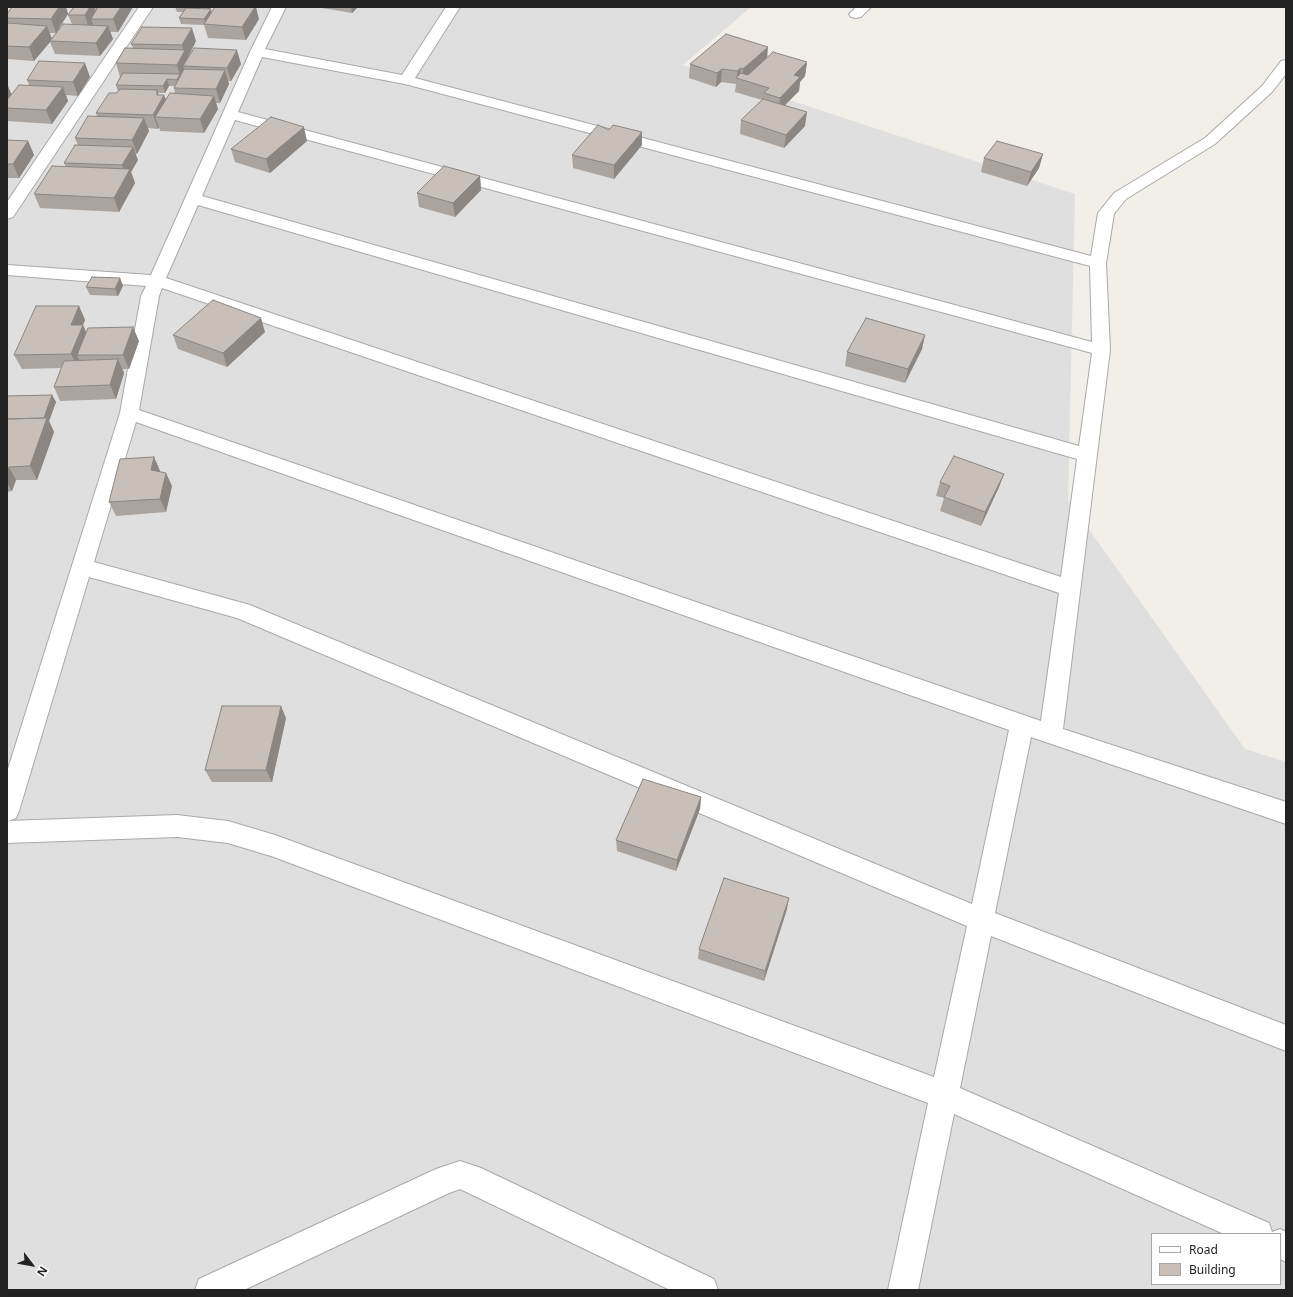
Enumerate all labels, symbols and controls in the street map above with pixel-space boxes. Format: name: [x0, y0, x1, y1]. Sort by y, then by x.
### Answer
legend: [1151, 1233, 1281, 1285]
text: Road: [1189, 1241, 1218, 1258]
north arrow: [12, 1245, 52, 1285]
text: Building: [1189, 1261, 1236, 1278]
text: N: [34, 1264, 51, 1279]

